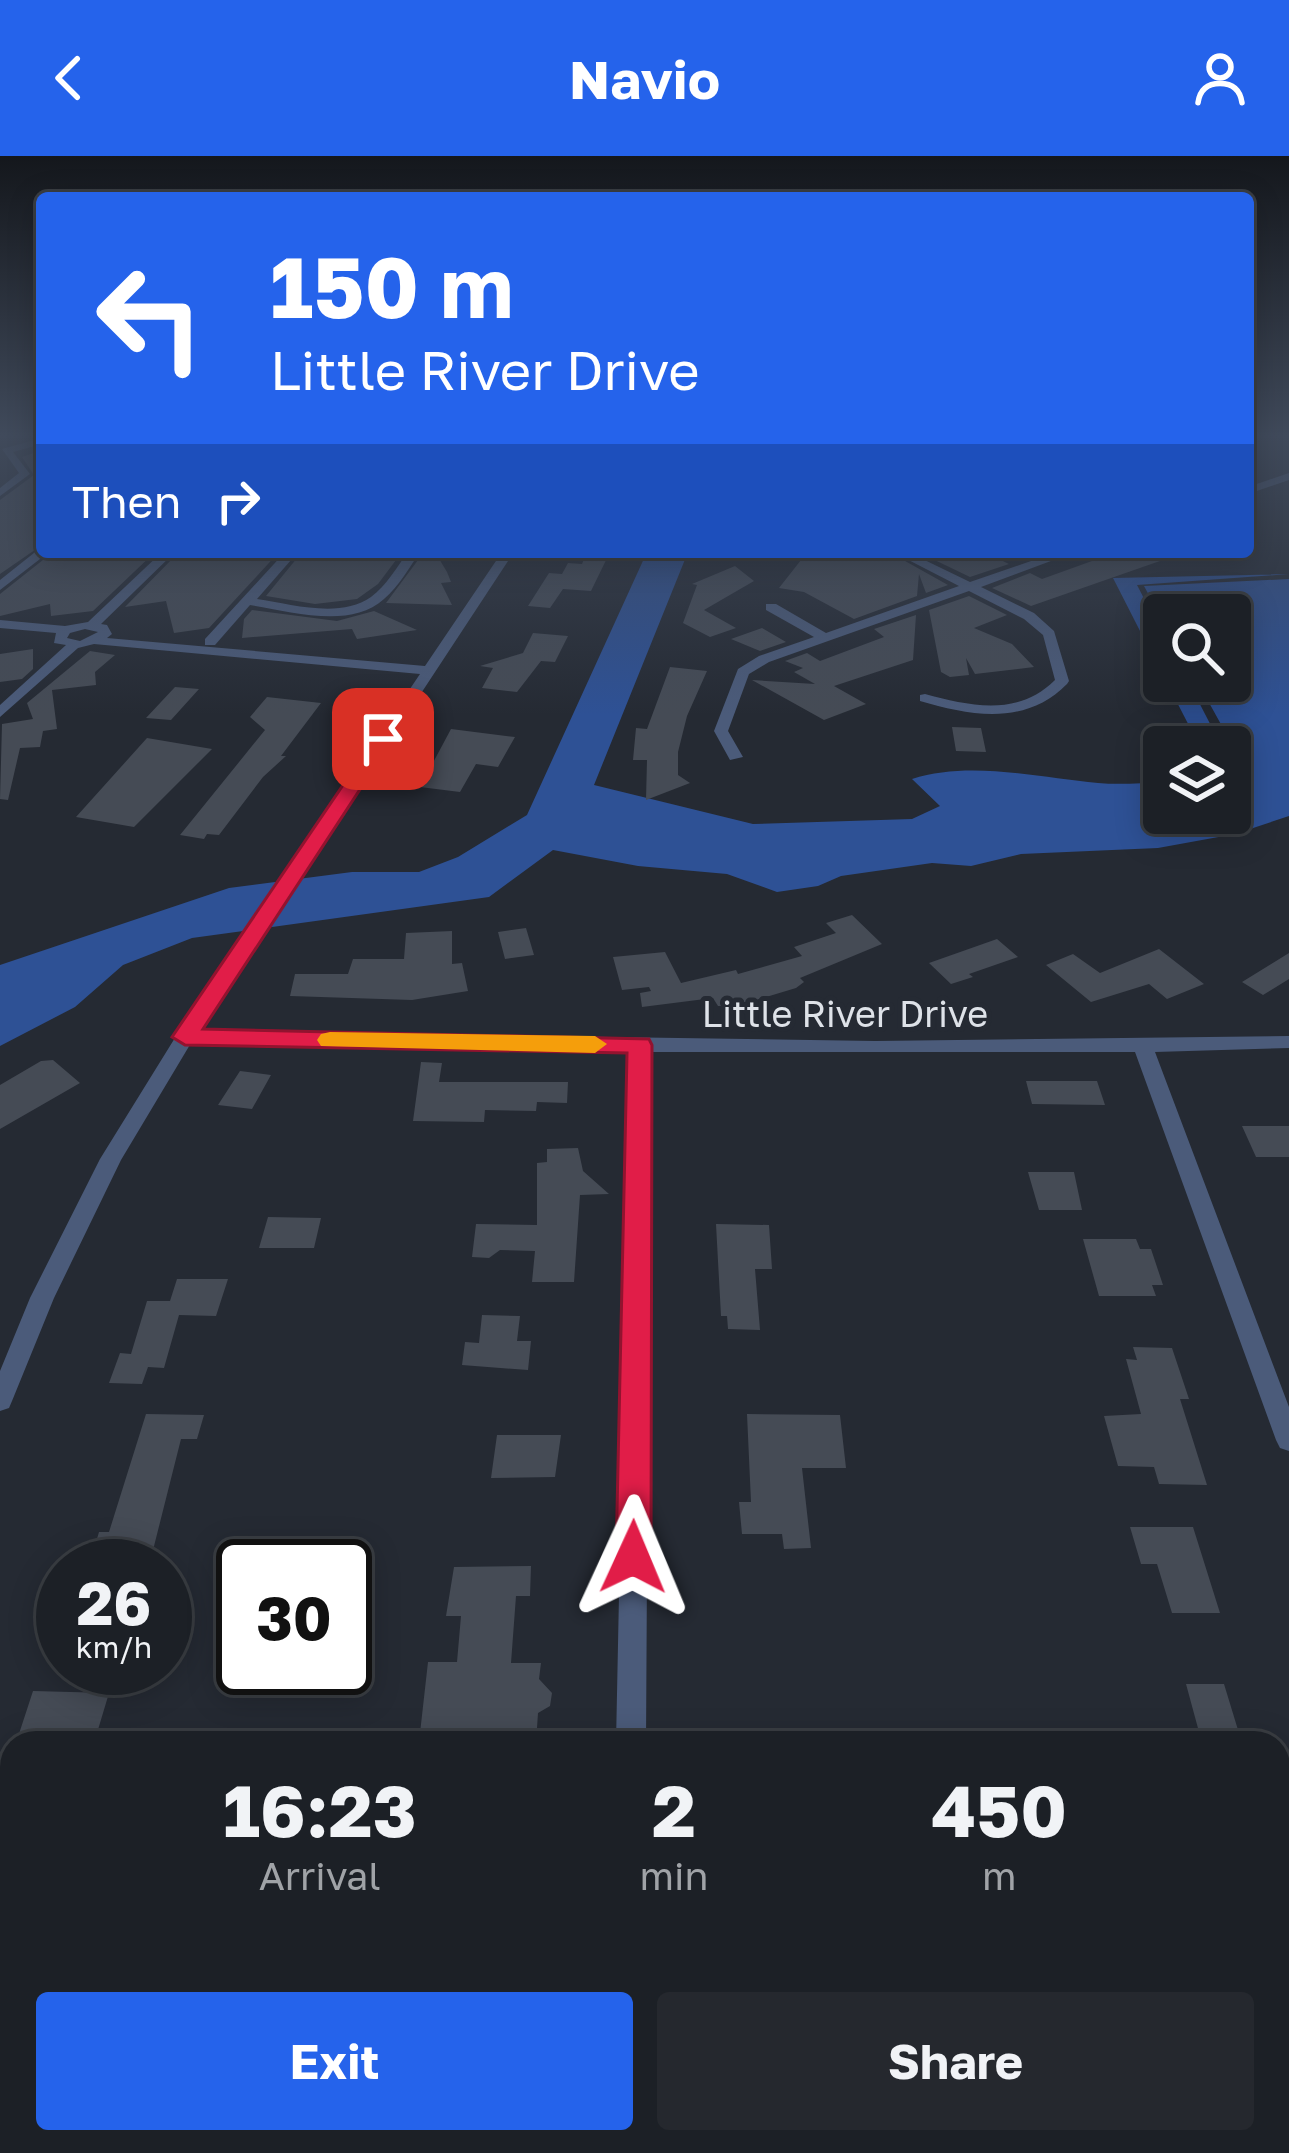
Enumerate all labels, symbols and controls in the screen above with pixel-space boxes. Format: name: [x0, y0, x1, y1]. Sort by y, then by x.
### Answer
icon: back: [36, 45, 102, 111]
icon: person: [1187, 45, 1253, 111]
text: Navio: [569, 46, 720, 111]
text: 150 m: [270, 236, 514, 336]
icon: left: [72, 240, 228, 396]
text: Little River Drive: [270, 337, 700, 402]
icon: right: [205, 468, 271, 534]
text: Then: [72, 474, 181, 528]
map controls: [1143, 594, 1251, 834]
button: search: [1143, 594, 1251, 702]
pin: [332, 688, 434, 790]
icon: arrive: [350, 706, 416, 772]
button: layers: [1143, 726, 1251, 834]
street label: Little River Drive: [702, 992, 988, 1035]
position arrow: [570, 1494, 696, 1620]
speed limit sign: 30: [216, 1539, 372, 1695]
text: 26: [77, 1566, 151, 1638]
text: km/h: [76, 1629, 152, 1665]
text: 16:23: [223, 1766, 417, 1853]
text: 2: [652, 1766, 696, 1853]
text: 450: [931, 1766, 1067, 1853]
text: Arrival: [259, 1852, 381, 1899]
text: min: [640, 1852, 708, 1899]
text: m: [982, 1852, 1016, 1899]
button: Exit: [36, 1992, 633, 2130]
button: Share: [657, 1992, 1254, 2130]

